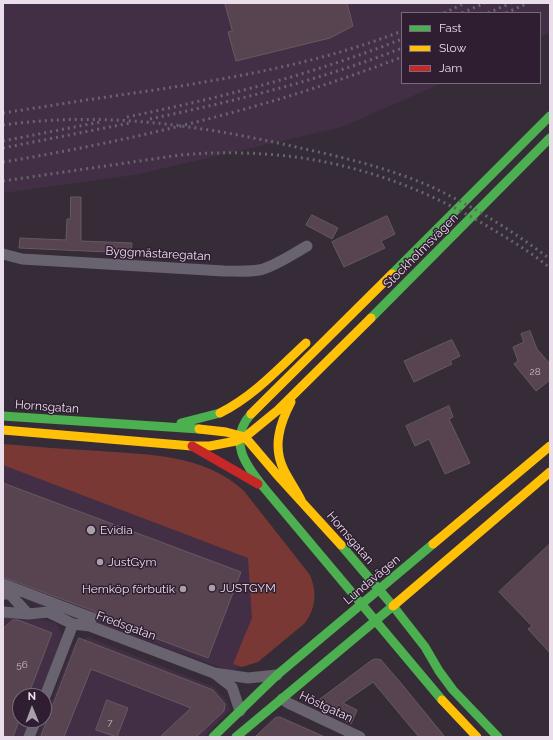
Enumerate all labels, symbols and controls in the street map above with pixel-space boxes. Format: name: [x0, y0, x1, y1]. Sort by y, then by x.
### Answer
legend: [401, 12, 541, 84]
text: Fast: [439, 21, 462, 35]
text: Slow: [439, 41, 466, 55]
text: Jam: [439, 61, 462, 75]
street label: Stockholmsvägen: [381, 211, 461, 291]
street label: Byggmästaregatan: [105, 244, 211, 264]
house number: 28: [529, 366, 541, 378]
street label: Hornsgatan: [14, 398, 80, 416]
street label: Hornsgatan: [323, 509, 377, 567]
place label: Evidia: [100, 523, 133, 537]
marker: Evidia: [85, 524, 97, 536]
street label: Lundavägen: [341, 552, 403, 608]
place label: JustGym: [108, 555, 157, 569]
marker: JustGym: [95, 557, 105, 567]
place label: JUSTGYM: [220, 581, 276, 595]
place label: Hemköp förbutik: [82, 582, 175, 596]
marker: JUSTGYM: [207, 583, 217, 593]
marker: Hemköp förbutik: [178, 584, 188, 594]
street label: Fredsgatan: [94, 609, 158, 643]
house number: 56: [16, 659, 28, 671]
north arrow: [12, 688, 52, 728]
street label: Höstgatan: [297, 688, 355, 726]
text: N: [27, 690, 36, 703]
house number: 7: [107, 717, 113, 729]

